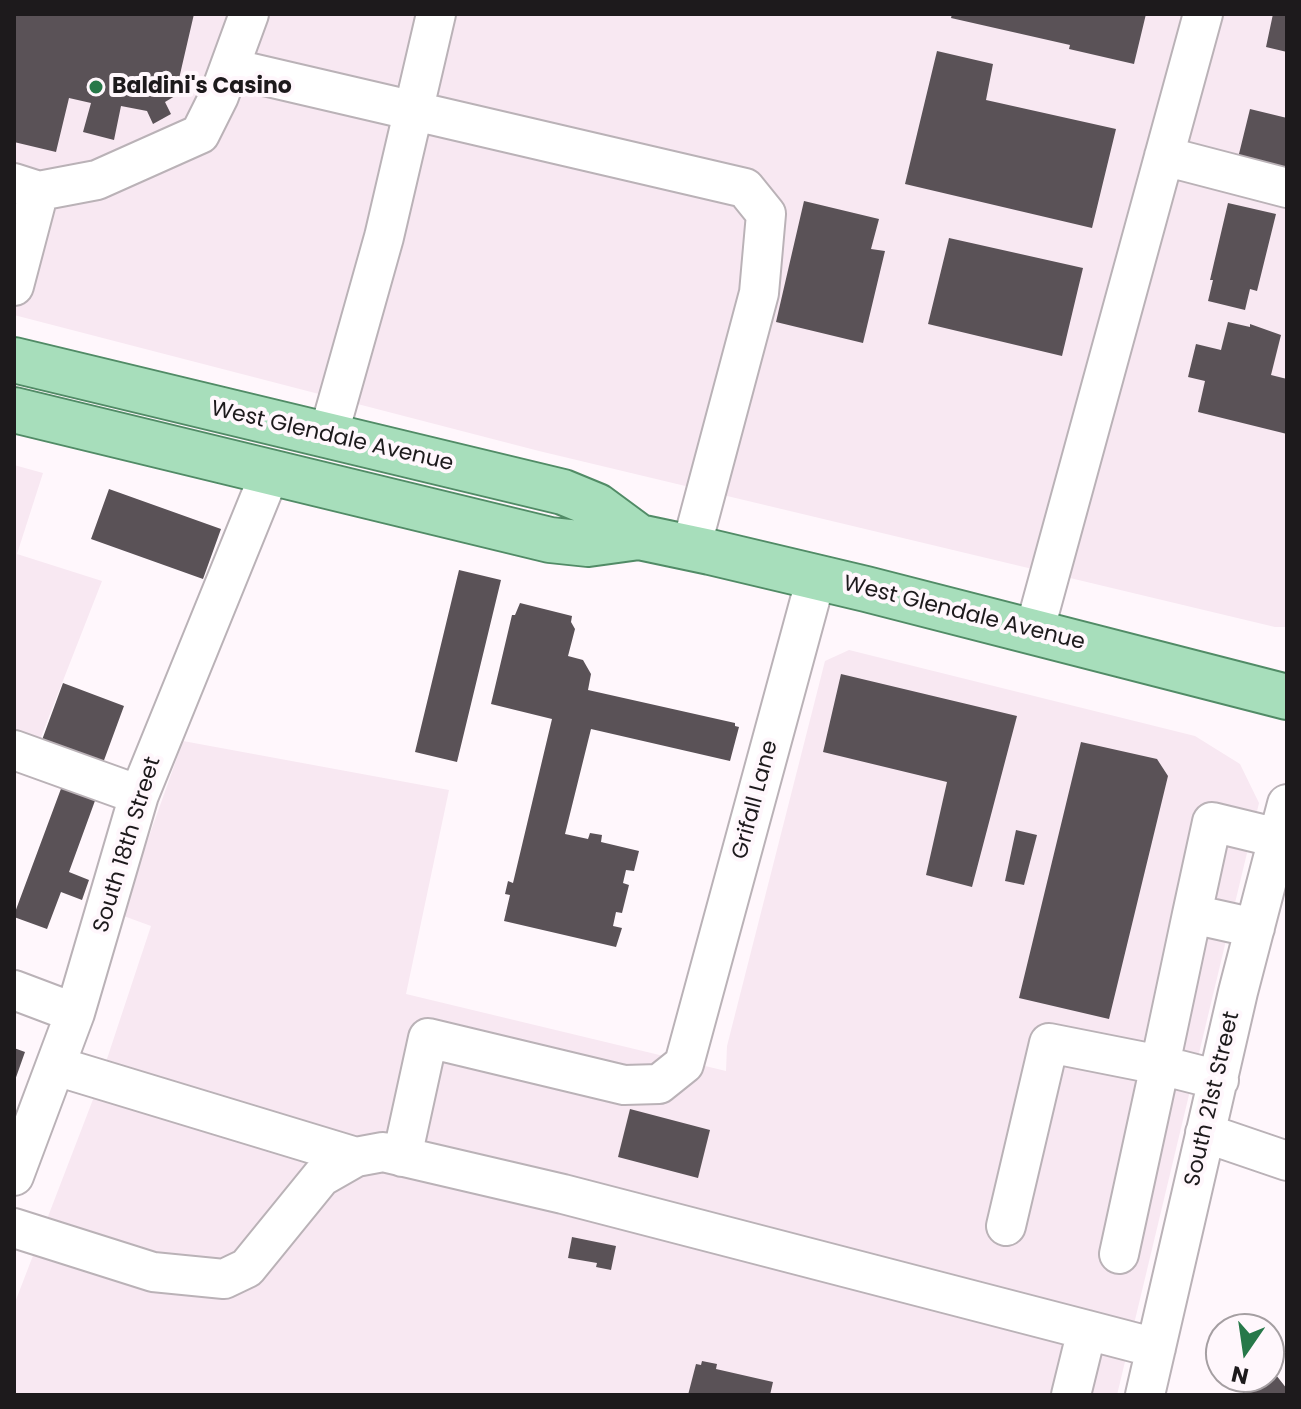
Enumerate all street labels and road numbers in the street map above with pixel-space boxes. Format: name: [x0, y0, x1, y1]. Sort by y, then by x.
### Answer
street label: West Glendale Avenue: [208, 396, 456, 478]
street label: West Glendale Avenue: [840, 571, 1088, 657]
street label: Grifall Lane: [728, 738, 784, 862]
street label: South 18th Street: [89, 754, 167, 936]
street label: South 21st Street: [1180, 1009, 1246, 1189]

